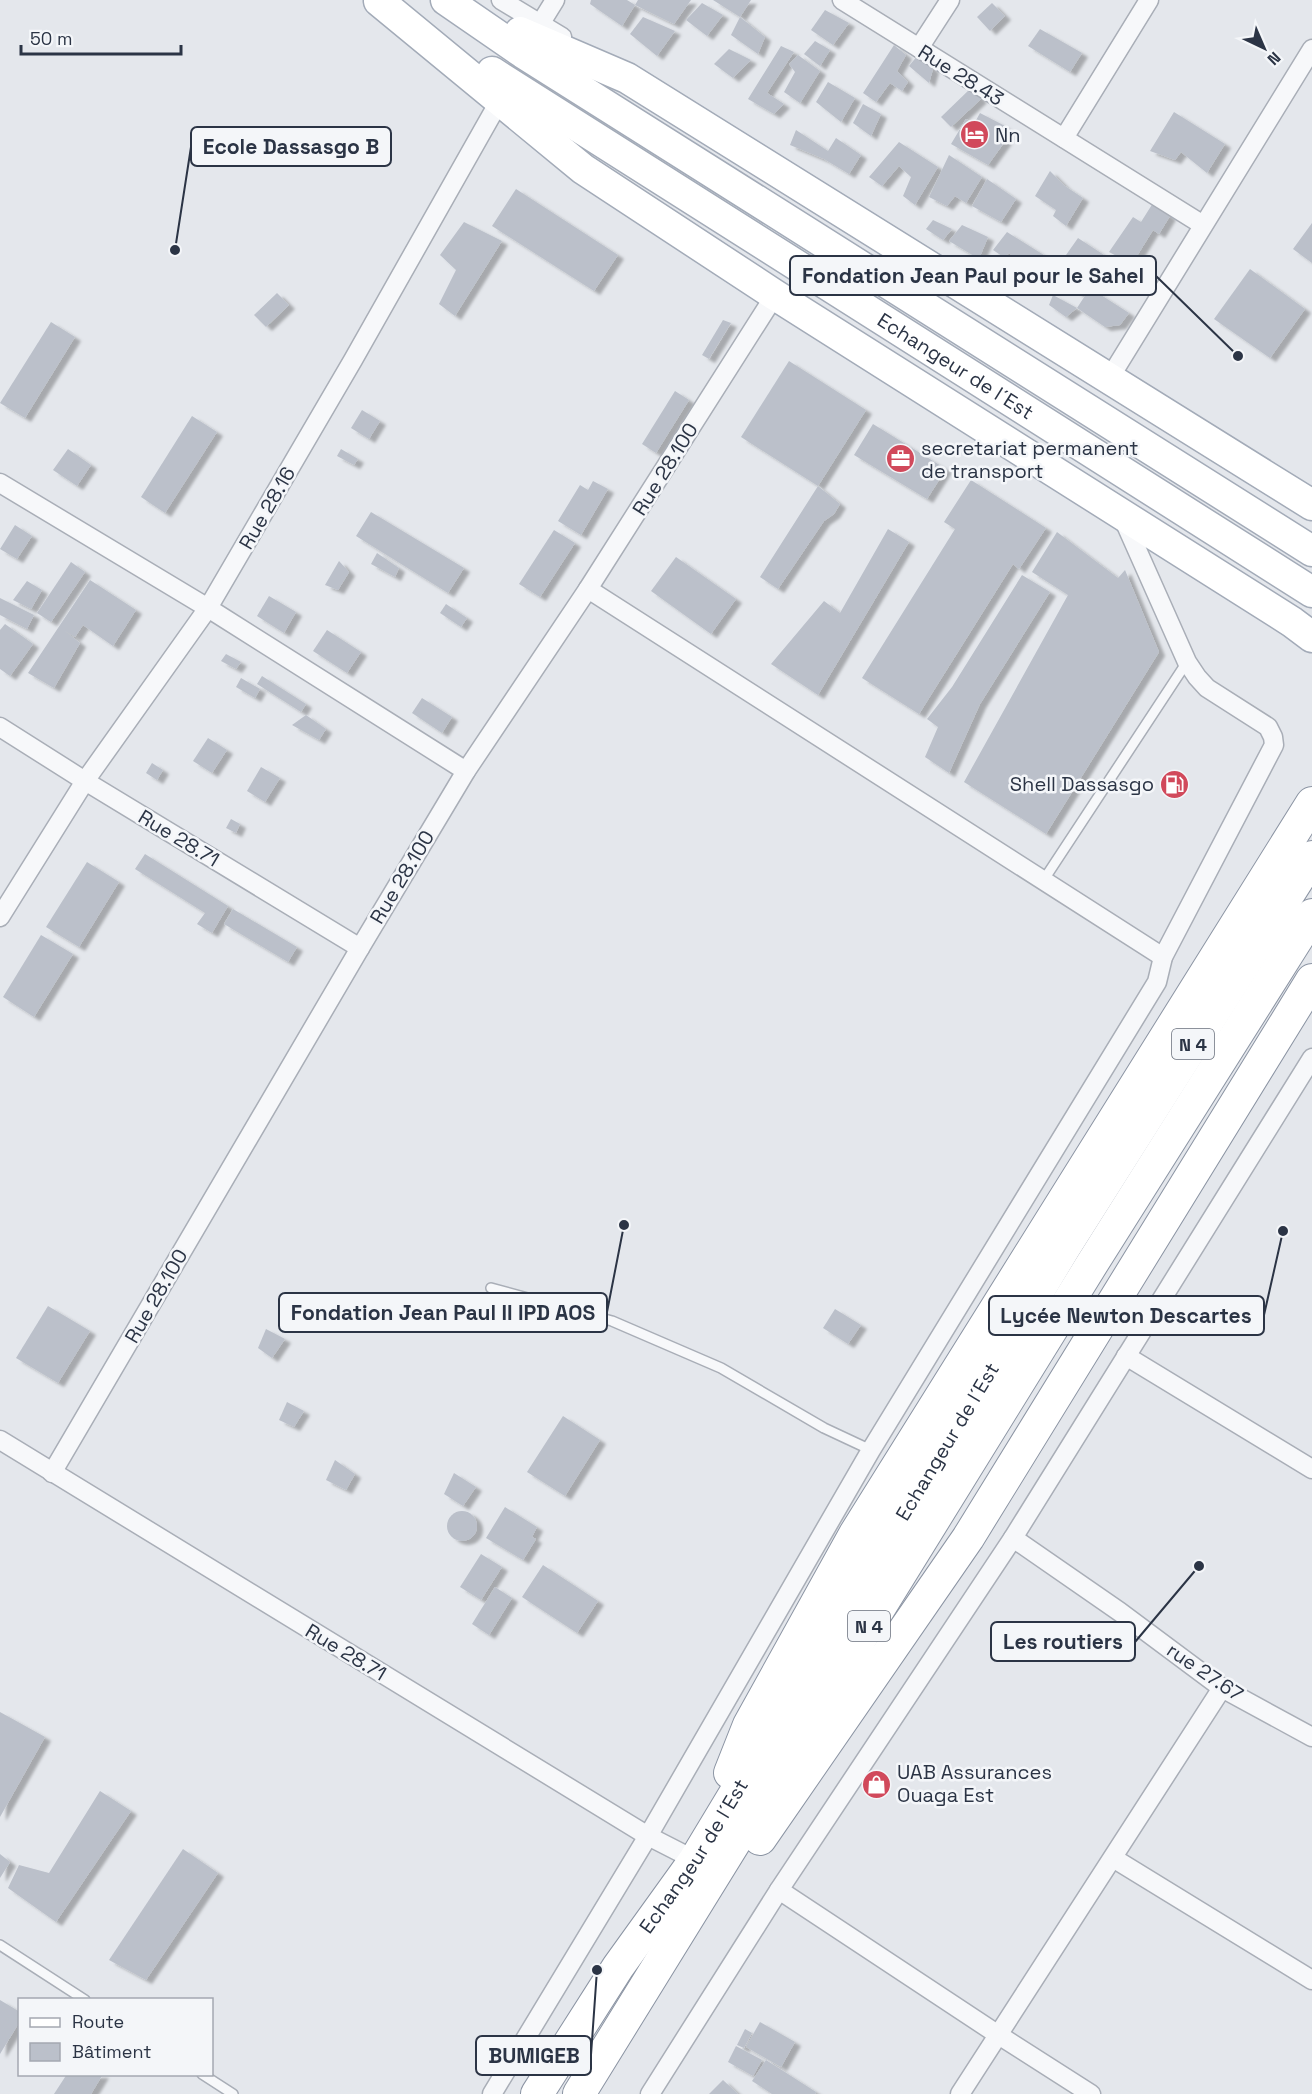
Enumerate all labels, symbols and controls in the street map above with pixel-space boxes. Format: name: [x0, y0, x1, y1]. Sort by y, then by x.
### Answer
scale bar: [21, 18, 182, 56]
north arrow: [1234, 18, 1294, 78]
text: 50 m: [30, 27, 72, 50]
street label: Rue 28.43: [913, 39, 1009, 111]
text: N: [1263, 47, 1285, 70]
hotel icon: Nn: [958, 119, 990, 151]
place label: Nn: [995, 122, 1021, 148]
callout: Ecole Dassasgo B: [191, 127, 391, 166]
text: Ecole Dassasgo B: [203, 133, 379, 160]
callout: Fondation Jean Paul pour le Sahel: [790, 256, 1156, 295]
text: Fondation Jean Paul pour le Sahel: [802, 262, 1144, 289]
street label: Echangeur de l´Est: [873, 307, 1039, 425]
street label: Rue 28.100: [626, 418, 704, 520]
place label: secretariat permanent de transport: [921, 435, 1139, 484]
office icon: secretariat permanent de transport: [884, 443, 916, 475]
street label: Rue 28.16: [233, 462, 301, 554]
fuel station icon: Shell Dassasgo: [1159, 768, 1191, 800]
place label: Shell Dassasgo: [1010, 771, 1154, 797]
street label: Rue 28.71: [134, 804, 224, 872]
street label: Rue 28.100: [364, 825, 440, 929]
road number: N 4: [1172, 1029, 1214, 1059]
street label: Rue 28.100: [119, 1244, 193, 1348]
callout: Fondation Jean Paul II IPD AOS: [279, 1293, 607, 1332]
callout: Lycée Newton Descartes: [989, 1296, 1264, 1335]
text: Fondation Jean Paul II IPD AOS: [291, 1299, 595, 1326]
text: Lycée Newton Descartes: [1000, 1302, 1252, 1329]
street label: Echangeur de l´Est: [890, 1358, 1005, 1525]
road number: N 4: [848, 1611, 890, 1641]
street label: Rue 28.71: [301, 1618, 391, 1686]
callout: Les routiers: [991, 1622, 1135, 1661]
text: Les routiers: [1003, 1628, 1123, 1655]
street label: rue 27.67: [1162, 1637, 1248, 1707]
place label: UAB Assurances Ouaga Est: [897, 1759, 1052, 1808]
shop icon: UAB Assurances Ouaga Est: [860, 1768, 892, 1800]
street label: Echangeur de l´Est: [633, 1774, 754, 1939]
legend: [18, 1998, 213, 2076]
text: Route: [72, 2010, 124, 2033]
callout: BUMIGEB: [476, 2036, 591, 2075]
text: Bâtiment: [72, 2040, 152, 2063]
text: BUMIGEB: [488, 2042, 580, 2069]

